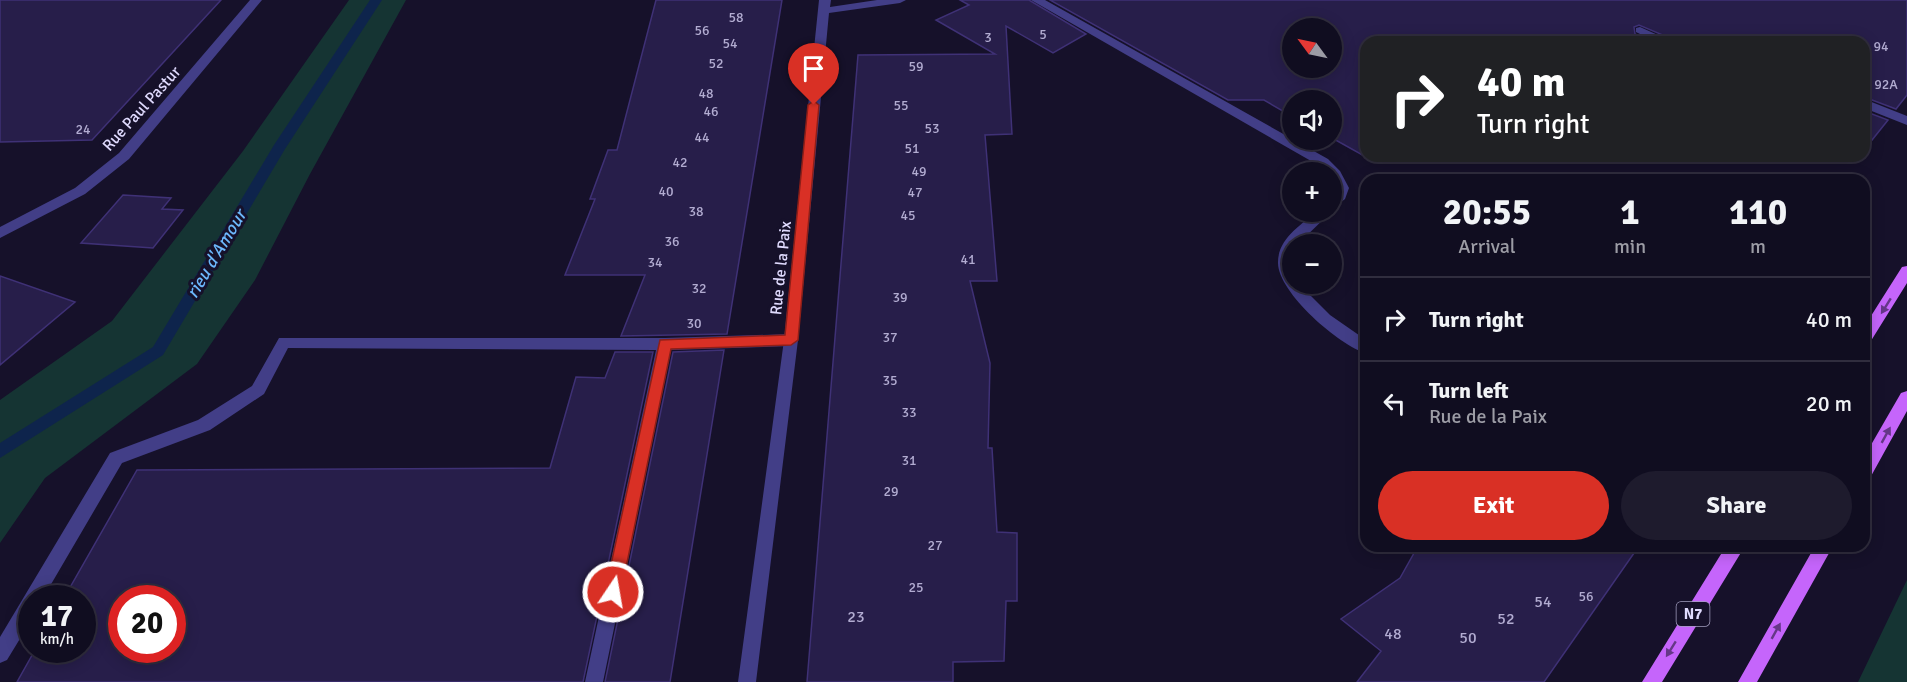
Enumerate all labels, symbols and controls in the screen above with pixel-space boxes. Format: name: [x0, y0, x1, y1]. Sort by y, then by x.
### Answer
house number: 58: [728, 9, 744, 26]
north arrow: [1282, 18, 1342, 78]
map controls: [1282, 18, 1342, 294]
house number: 56: [694, 22, 710, 39]
house number: 5: [1039, 26, 1047, 43]
house number: 3: [984, 29, 992, 46]
house number: 54: [722, 35, 738, 52]
house number: 94: [1873, 38, 1889, 55]
pin: [788, 43, 839, 105]
icon: arrive: [797, 52, 830, 85]
house number: 52: [708, 55, 724, 72]
text: 40 m: [1477, 57, 1566, 108]
house number: 59: [908, 58, 924, 75]
icon: right: [1378, 60, 1456, 138]
street label: Rue Paul Pastur: [98, 62, 185, 155]
house number: 92A: [1874, 76, 1898, 93]
house number: 48: [698, 85, 714, 102]
button: sound: [1282, 90, 1342, 150]
house number: 55: [893, 97, 909, 114]
house number: 46: [703, 103, 719, 120]
text: Turn right: [1477, 108, 1590, 141]
house number: 53: [924, 120, 940, 137]
house number: 24: [75, 121, 91, 138]
house number: 44: [694, 129, 710, 146]
house number: 51: [904, 140, 920, 157]
house number: 42: [672, 154, 688, 171]
button: +: [1282, 162, 1342, 222]
house number: 49: [911, 163, 927, 180]
house number: 40: [658, 183, 674, 200]
house number: 47: [907, 184, 923, 201]
text: 20:55: [1443, 190, 1531, 235]
text: 1: [1620, 190, 1640, 235]
text: 110: [1729, 190, 1787, 235]
house number: 38: [688, 203, 704, 220]
water label: rieu d'Amour: [181, 204, 252, 302]
house number: 45: [900, 207, 916, 224]
street label: Rue de la Paix: [766, 220, 796, 316]
house number: 36: [664, 233, 680, 250]
button: −: [1282, 234, 1342, 294]
text: Arrival: [1458, 234, 1516, 259]
text: min: [1614, 234, 1646, 259]
text: m: [1750, 234, 1766, 259]
house number: 41: [960, 251, 976, 268]
house number: 34: [647, 254, 663, 271]
house number: 32: [691, 280, 707, 297]
house number: 39: [892, 289, 908, 306]
one-way arrow: [1880, 297, 1891, 314]
icon: right: [1378, 303, 1411, 336]
text: Turn right: [1429, 306, 1524, 333]
text: 40 m: [1806, 306, 1852, 333]
house number: 30: [686, 315, 702, 332]
house number: 37: [882, 329, 898, 346]
house number: 35: [882, 372, 898, 389]
text: Turn left: [1429, 377, 1509, 404]
icon: left: [1378, 387, 1411, 420]
text: 20 m: [1806, 390, 1852, 417]
house number: 33: [901, 404, 917, 421]
text: Rue de la Paix: [1429, 404, 1547, 429]
one-way arrow: [1881, 426, 1891, 443]
house number: 31: [901, 452, 917, 469]
button: Exit: [1378, 471, 1609, 540]
button: Share: [1621, 471, 1852, 540]
house number: 29: [883, 483, 899, 500]
house number: 27: [927, 537, 943, 554]
position arrow: [581, 560, 645, 624]
house number: 25: [908, 579, 924, 596]
speed limit sign: 20: [108, 585, 186, 663]
house number: 56: [1578, 588, 1594, 605]
house number: 54: [1534, 592, 1552, 612]
text: 17: [41, 598, 73, 635]
road number: N7: [1676, 602, 1710, 626]
house number: 23: [847, 607, 865, 627]
house number: 52: [1497, 609, 1515, 629]
one-way arrow: [1771, 622, 1781, 639]
house number: 48: [1384, 624, 1402, 644]
house number: 50: [1459, 628, 1477, 648]
text: km/h: [40, 630, 74, 648]
one-way arrow: [1666, 641, 1677, 657]

